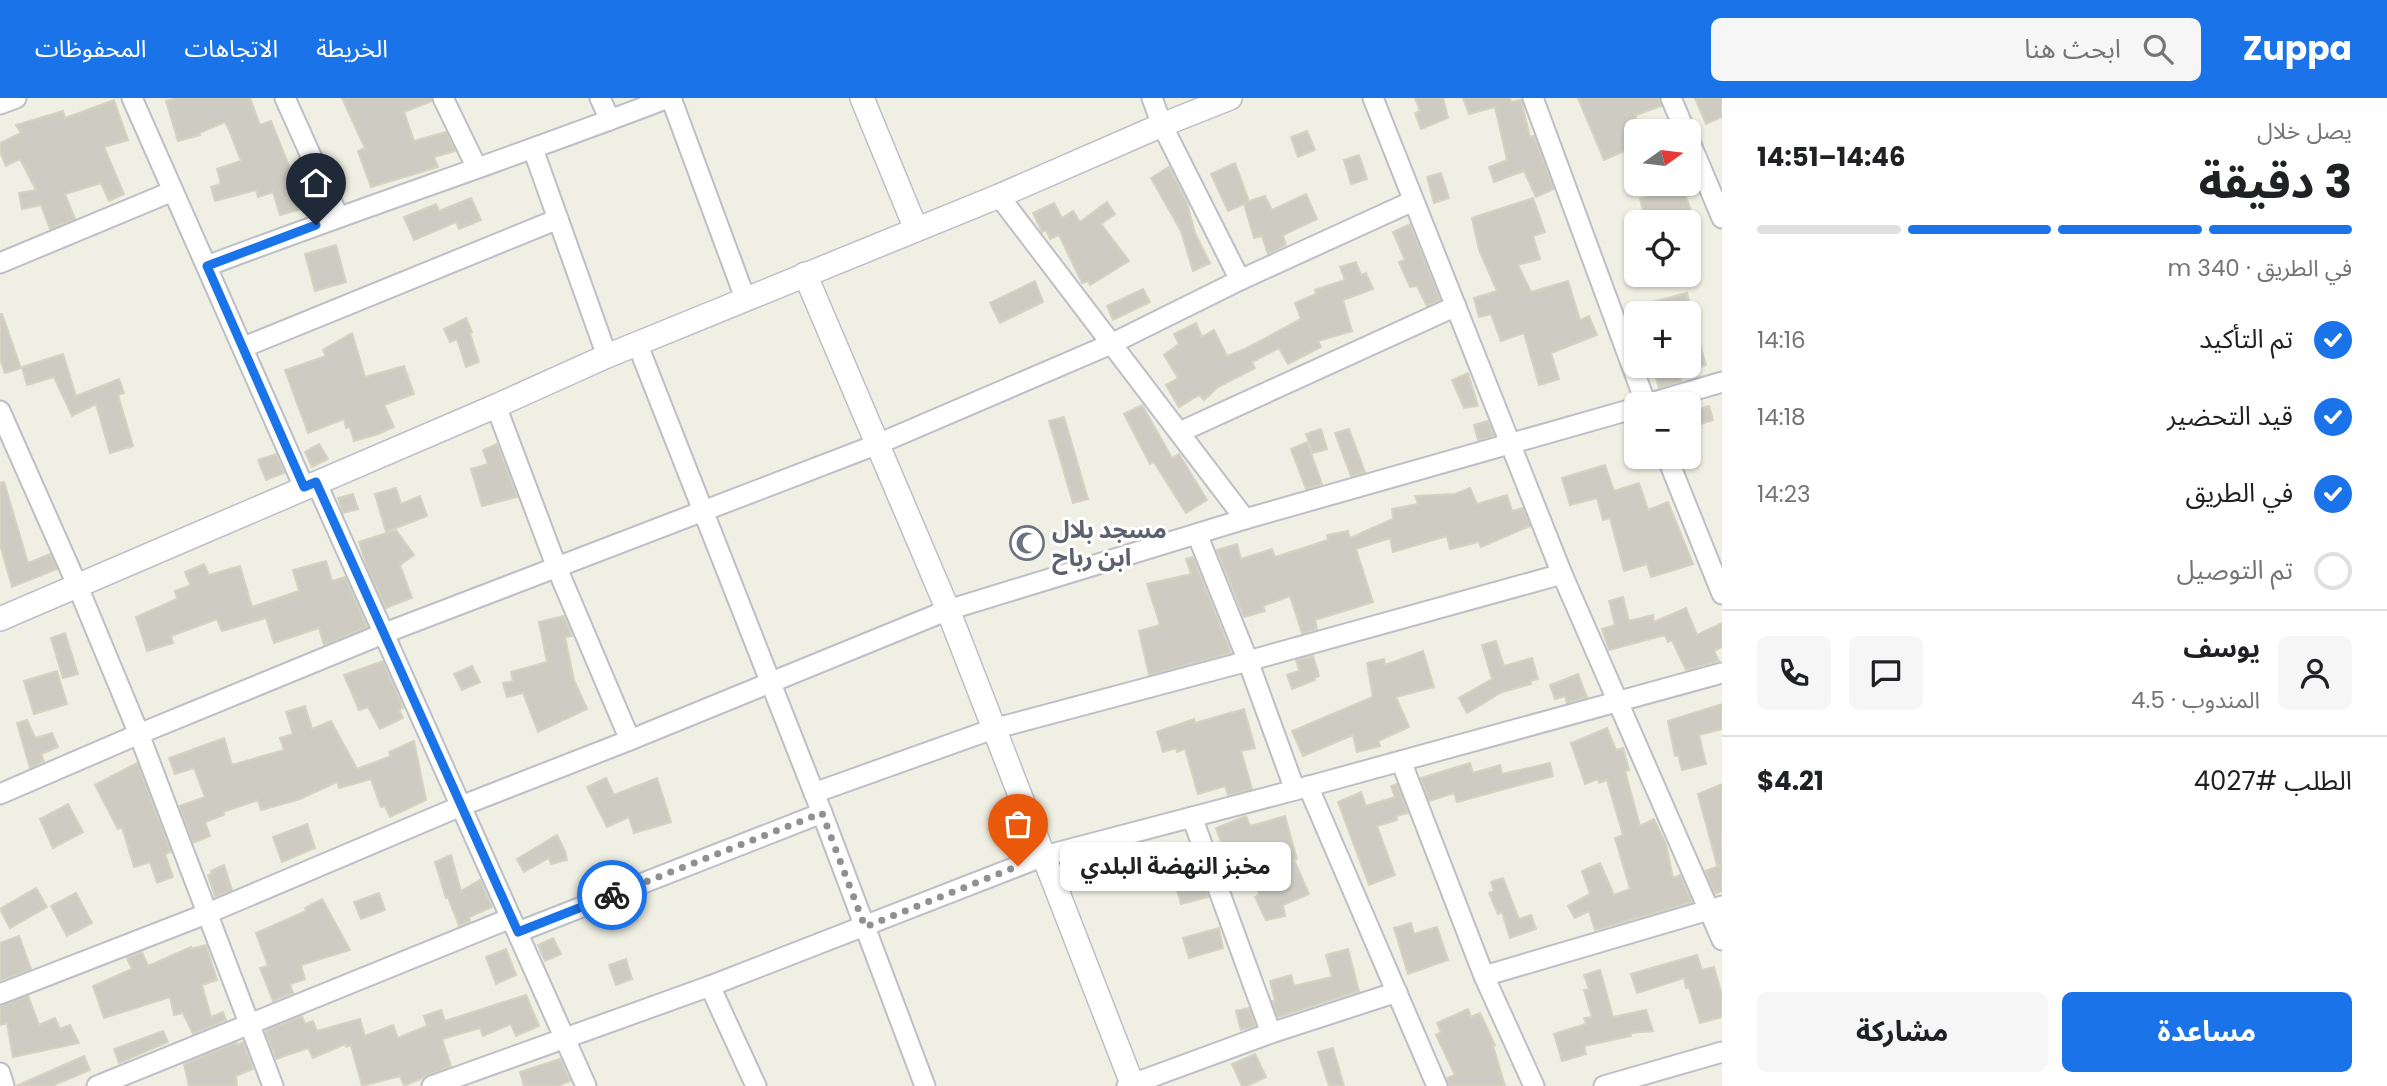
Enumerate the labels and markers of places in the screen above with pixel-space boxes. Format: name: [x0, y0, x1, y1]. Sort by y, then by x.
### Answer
pin: [286, 153, 346, 225]
place label: مسجد بلال ابن رباح: [1052, 513, 1167, 575]
mosque icon: مسجد بلال ابن رباح: [1008, 524, 1046, 562]
pin: [988, 794, 1048, 866]
callout: مخبز النهضة البلدي: [1060, 842, 1291, 890]

